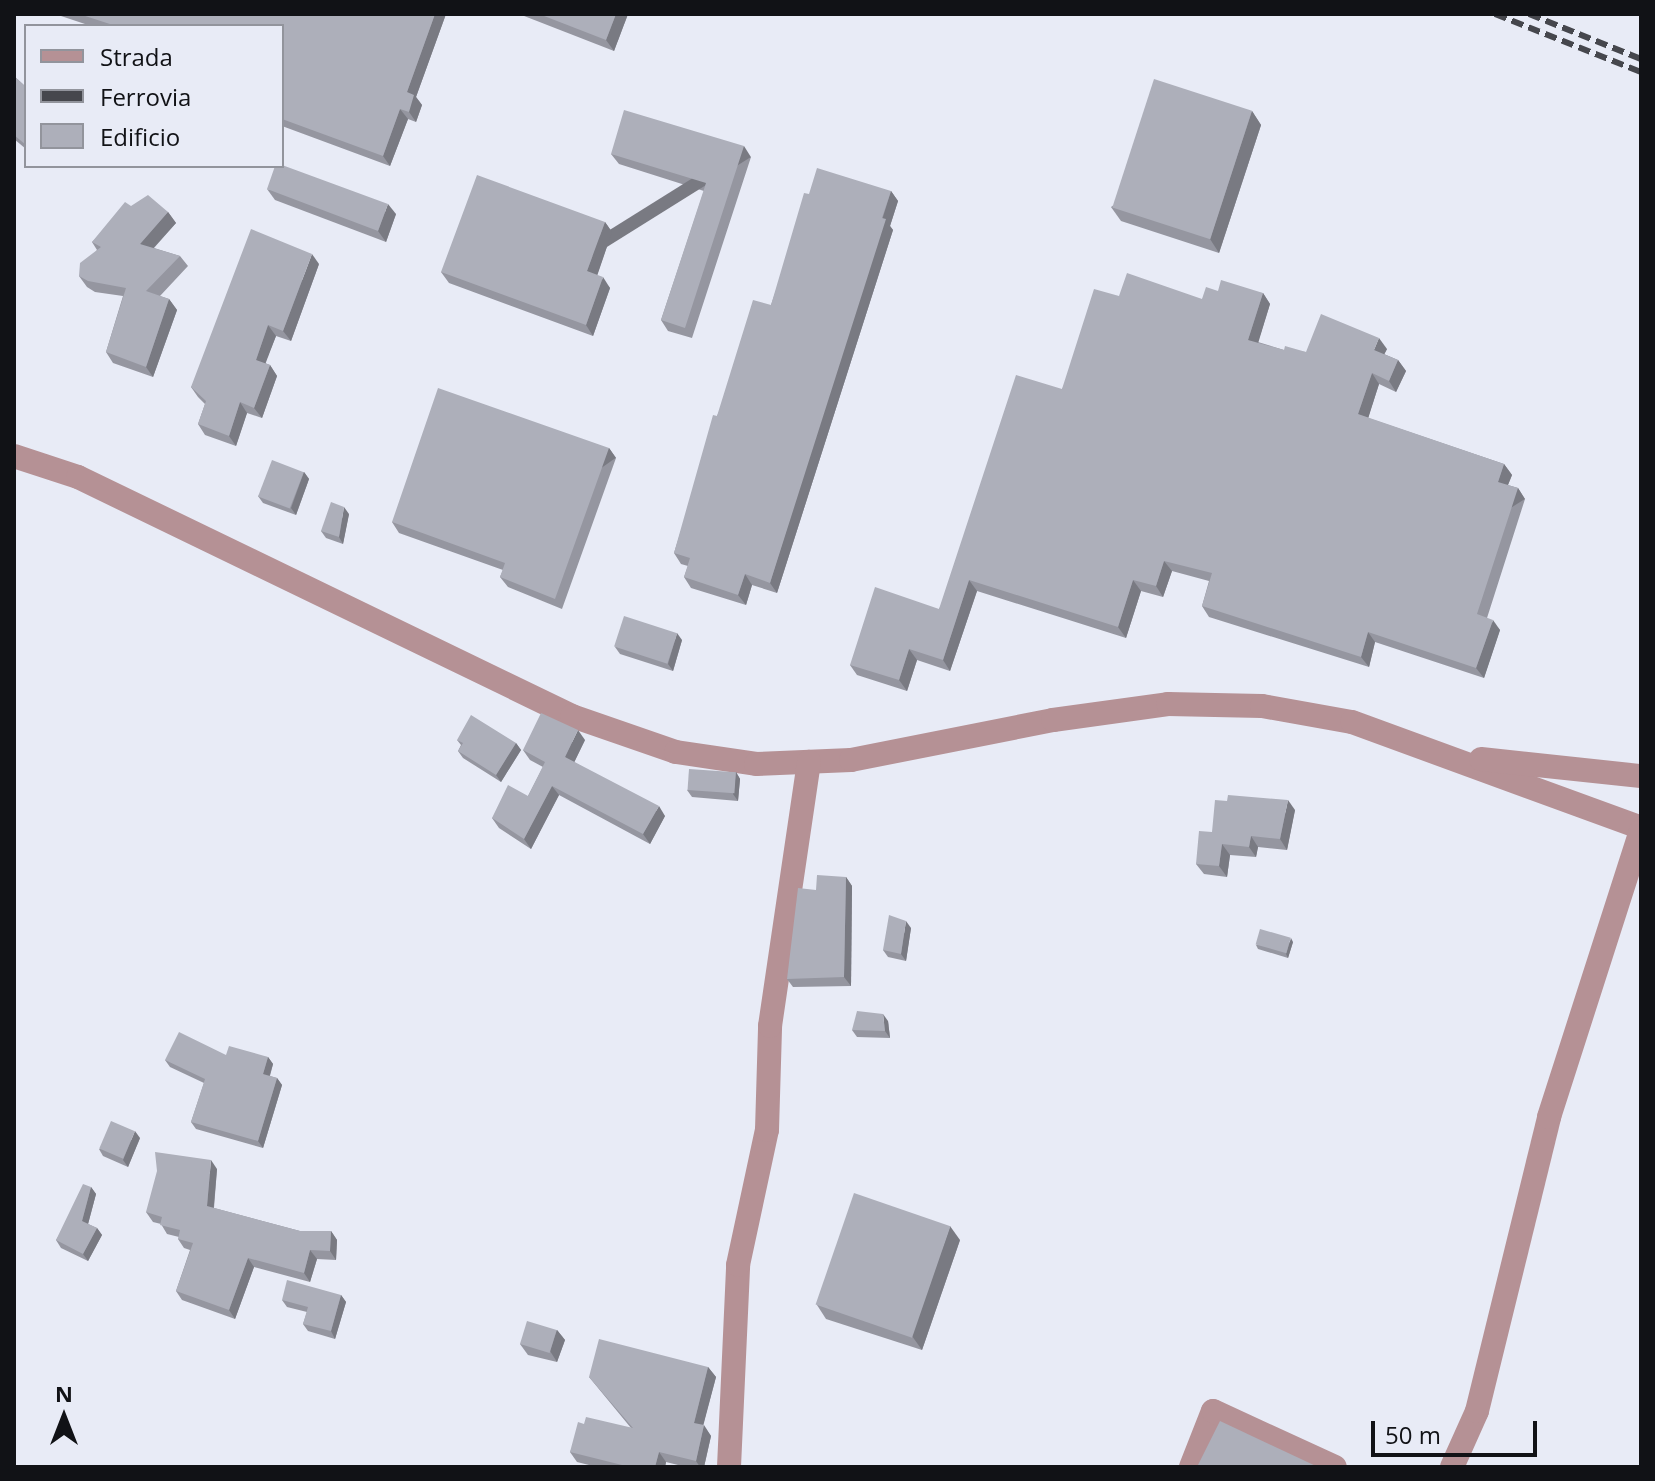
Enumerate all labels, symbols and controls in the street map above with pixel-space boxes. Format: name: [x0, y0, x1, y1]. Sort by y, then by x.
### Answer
legend: [24, 24, 284, 168]
text: Strada: [100, 40, 173, 73]
text: Ferrovia: [100, 80, 191, 113]
text: Edificio: [100, 120, 180, 153]
north arrow: [24, 1377, 104, 1457]
text: N: [55, 1378, 73, 1408]
scale bar: [1375, 1405, 1541, 1455]
text: 50 m: [1385, 1418, 1441, 1451]

